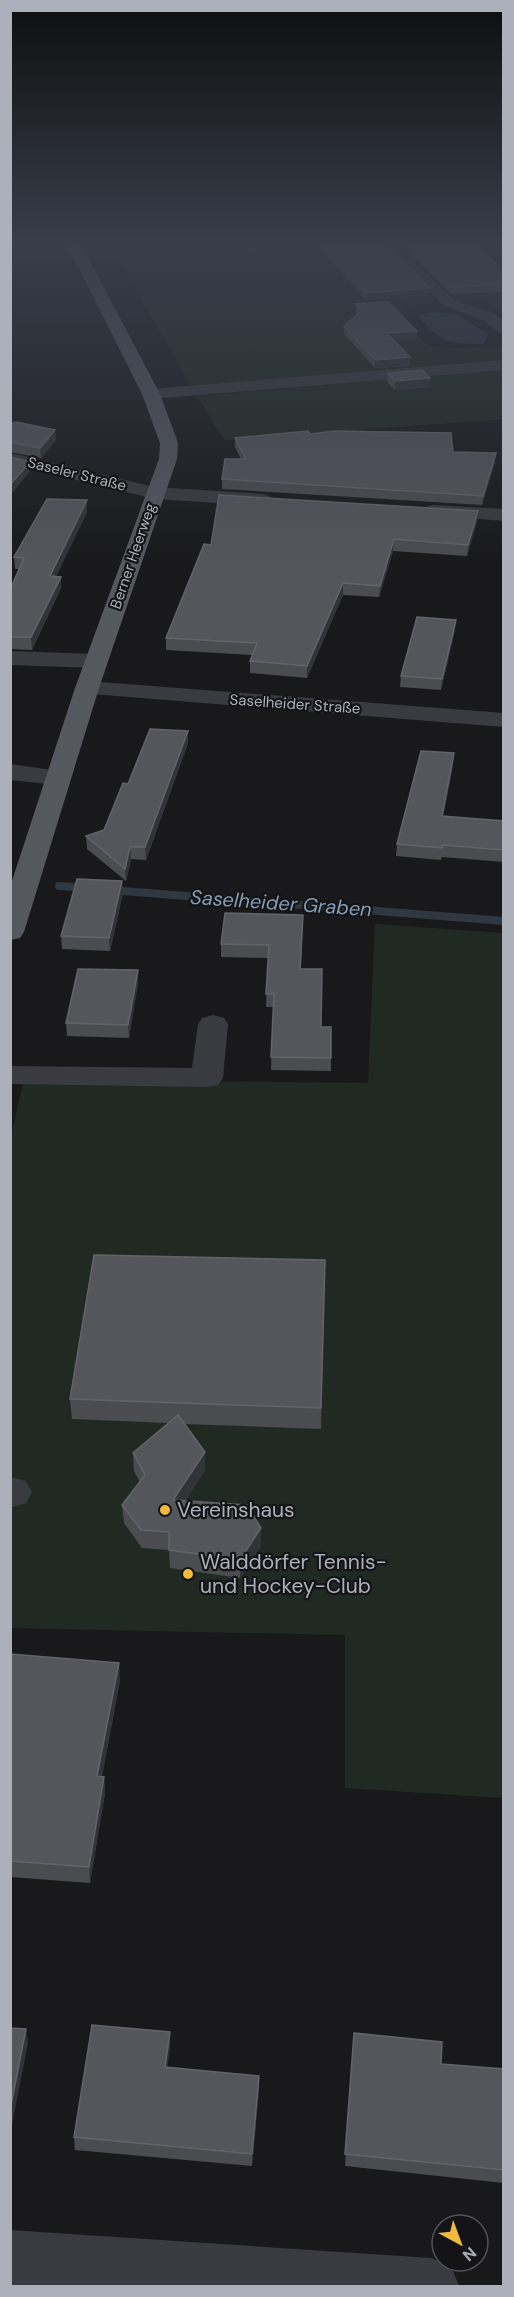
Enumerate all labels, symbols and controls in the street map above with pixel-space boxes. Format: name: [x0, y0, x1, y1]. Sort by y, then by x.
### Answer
street label: Saseler Straße: [26, 452, 128, 496]
street label: Berner Heerweg: [106, 500, 160, 612]
street label: Saselheider Straße: [229, 689, 361, 719]
water label: Saselheider Graben: [189, 884, 373, 922]
place label: Vereinshaus: [177, 1496, 295, 1524]
marker: Vereinshaus: [158, 1503, 172, 1517]
place label: Walddörfer Tennis- und Hockey-Club: [200, 1548, 387, 1600]
marker: Walddörfer Tennis- und Hockey-Club: [181, 1567, 195, 1581]
north arrow: [430, 2213, 490, 2273]
text: N: [458, 2242, 481, 2266]

